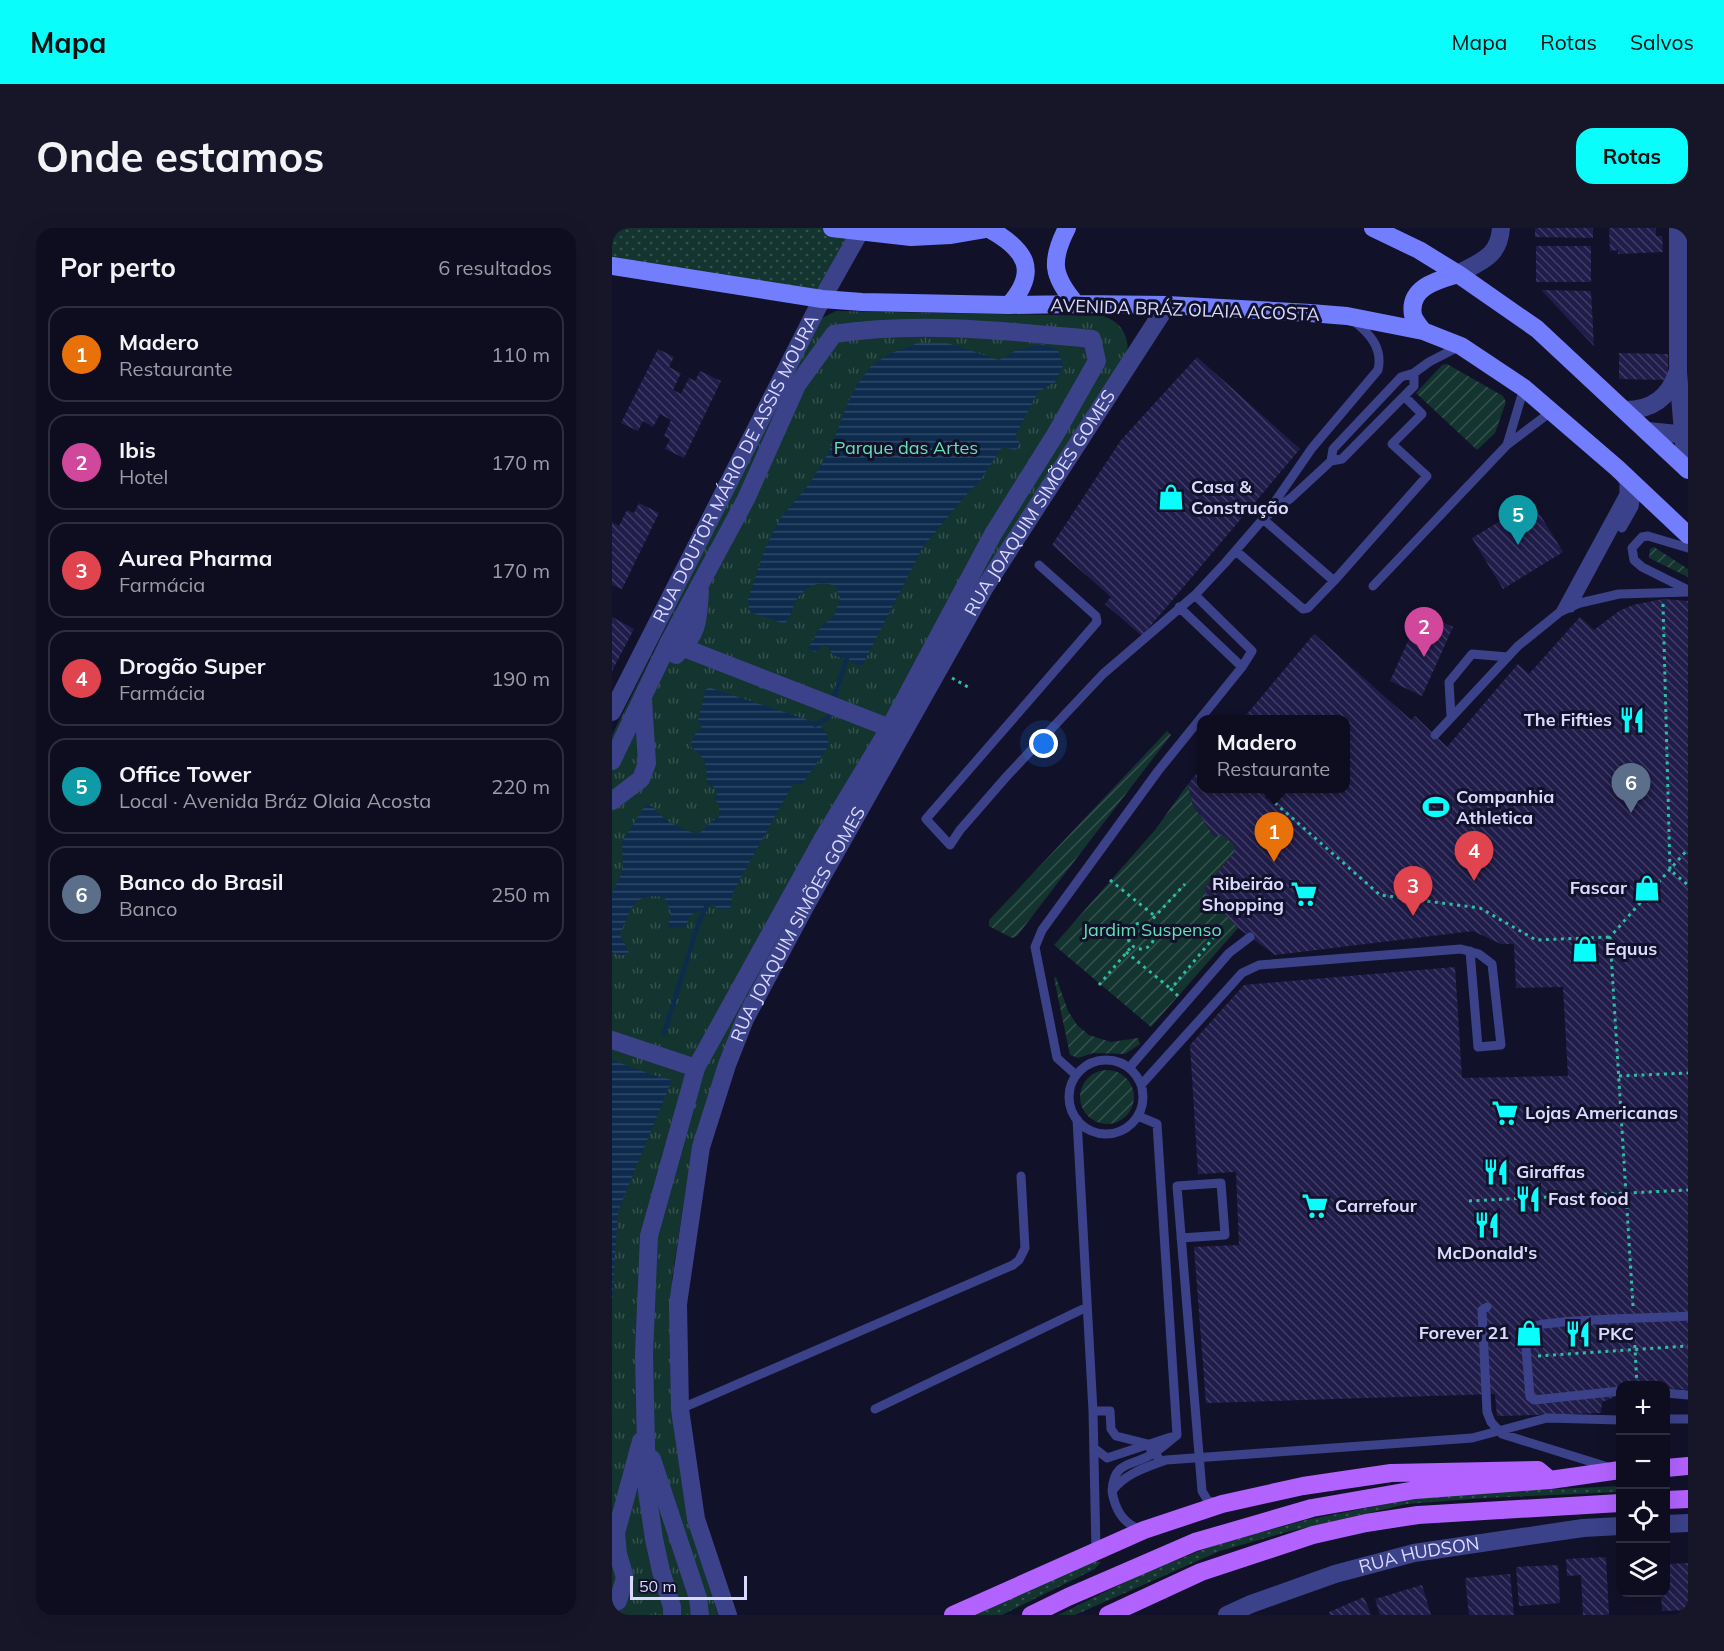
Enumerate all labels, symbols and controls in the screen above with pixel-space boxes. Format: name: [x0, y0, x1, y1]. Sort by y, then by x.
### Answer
text: Mapa: [30, 25, 106, 60]
text: Mapa: [1452, 29, 1507, 55]
text: Rotas: [1540, 29, 1597, 55]
text: Salvos: [1630, 29, 1694, 55]
button: Rotas: [1576, 128, 1688, 184]
text: Onde estamos: [36, 130, 324, 183]
text: Por perto: [60, 251, 176, 284]
text: 6 resultados: [438, 255, 552, 280]
street label: AVENIDA BRÁZ OLAIA ACOSTA: [1050, 293, 1320, 326]
street label: RUA DOUTOR MÁRIO DE ASSIS MOURA: [647, 311, 823, 626]
text: Madero: [119, 328, 199, 356]
text: 1: [76, 342, 88, 367]
text: 110 m: [491, 342, 550, 367]
text: Restaurante: [119, 356, 233, 381]
street label: RUA JOAQUIM SIMÕES GOMES: [959, 385, 1120, 620]
text: Ibis: [119, 436, 156, 464]
park label: Parque das Artes: [834, 436, 978, 459]
text: 2: [76, 450, 88, 475]
text: 170 m: [491, 450, 550, 475]
text: Hotel: [119, 464, 168, 489]
place label: Casa & Construção: [1191, 475, 1289, 519]
shop icon: Casa & Construção: [1156, 482, 1186, 512]
pin: 5: [1498, 496, 1538, 545]
text: Aurea Pharma: [119, 544, 272, 572]
text: 3: [76, 558, 88, 583]
text: 170 m: [491, 558, 550, 583]
text: Farmácia: [119, 572, 205, 597]
pin: 2: [1404, 608, 1444, 657]
text: Drogão Super: [119, 652, 265, 680]
text: 4: [76, 666, 88, 691]
text: 190 m: [491, 666, 550, 691]
text: Farmácia: [119, 680, 205, 705]
restaurant icon: The Fifties: [1617, 705, 1647, 735]
place label: The Fifties: [1524, 708, 1612, 731]
popup: [1197, 715, 1350, 793]
text: Madero: [1217, 728, 1297, 756]
your location: [1029, 729, 1058, 758]
text: Restaurante: [1217, 756, 1330, 781]
text: Office Tower: [119, 760, 251, 788]
pin: 6: [1612, 764, 1650, 813]
text: 5: [76, 774, 88, 799]
text: 220 m: [491, 774, 550, 799]
place label: Companhia Athletica: [1456, 785, 1554, 829]
text: Local · Avenida Bráz Olaia Acosta: [119, 788, 431, 813]
sports icon: Companhia Athletica: [1421, 792, 1451, 822]
street label: RUA JOAQUIM SIMÕES GOMES: [725, 802, 870, 1045]
pin: 1: [1254, 812, 1294, 862]
pin: 4: [1454, 832, 1494, 881]
pin: 3: [1394, 866, 1432, 916]
text: Banco do Brasil: [119, 868, 284, 896]
place label: Ribeirão Shopping: [1202, 872, 1284, 916]
shop icon: Fascar: [1632, 873, 1662, 903]
place label: Fascar: [1570, 876, 1628, 899]
supermarket icon: Ribeirão Shopping: [1289, 879, 1319, 909]
text: 6: [76, 882, 88, 907]
text: 250 m: [491, 882, 550, 907]
text: Banco: [119, 896, 177, 921]
park label: Jardim Suspenso: [1082, 918, 1222, 941]
shop icon: Equus: [1570, 934, 1600, 964]
place label: Equus: [1605, 937, 1657, 960]
supermarket icon: Lojas Americanas: [1490, 1098, 1520, 1128]
place label: Lojas Americanas: [1525, 1101, 1678, 1124]
restaurant icon: Giraffas: [1481, 1157, 1511, 1187]
place label: Giraffas: [1516, 1160, 1585, 1183]
restaurant icon: Fast food: [1513, 1184, 1543, 1214]
place label: Fast food: [1548, 1187, 1629, 1210]
supermarket icon: Carrefour: [1300, 1191, 1330, 1221]
place label: Carrefour: [1335, 1194, 1418, 1217]
restaurant icon: McDonald's: [1472, 1210, 1502, 1240]
place label: McDonald's: [1437, 1241, 1537, 1264]
shop icon: Forever 21: [1514, 1318, 1544, 1348]
restaurant icon: PKC: [1563, 1319, 1593, 1349]
place label: Forever 21: [1419, 1321, 1509, 1344]
place label: PKC: [1598, 1322, 1634, 1345]
map controls: [1616, 1381, 1670, 1597]
button: +: [1616, 1381, 1670, 1435]
button: −: [1616, 1435, 1670, 1489]
button: locate: [1616, 1489, 1670, 1543]
street label: RUA HUDSON: [1356, 1531, 1481, 1578]
button: layers: [1616, 1543, 1670, 1597]
scale bar: [630, 1573, 747, 1600]
text: 50 m: [639, 1576, 676, 1596]

